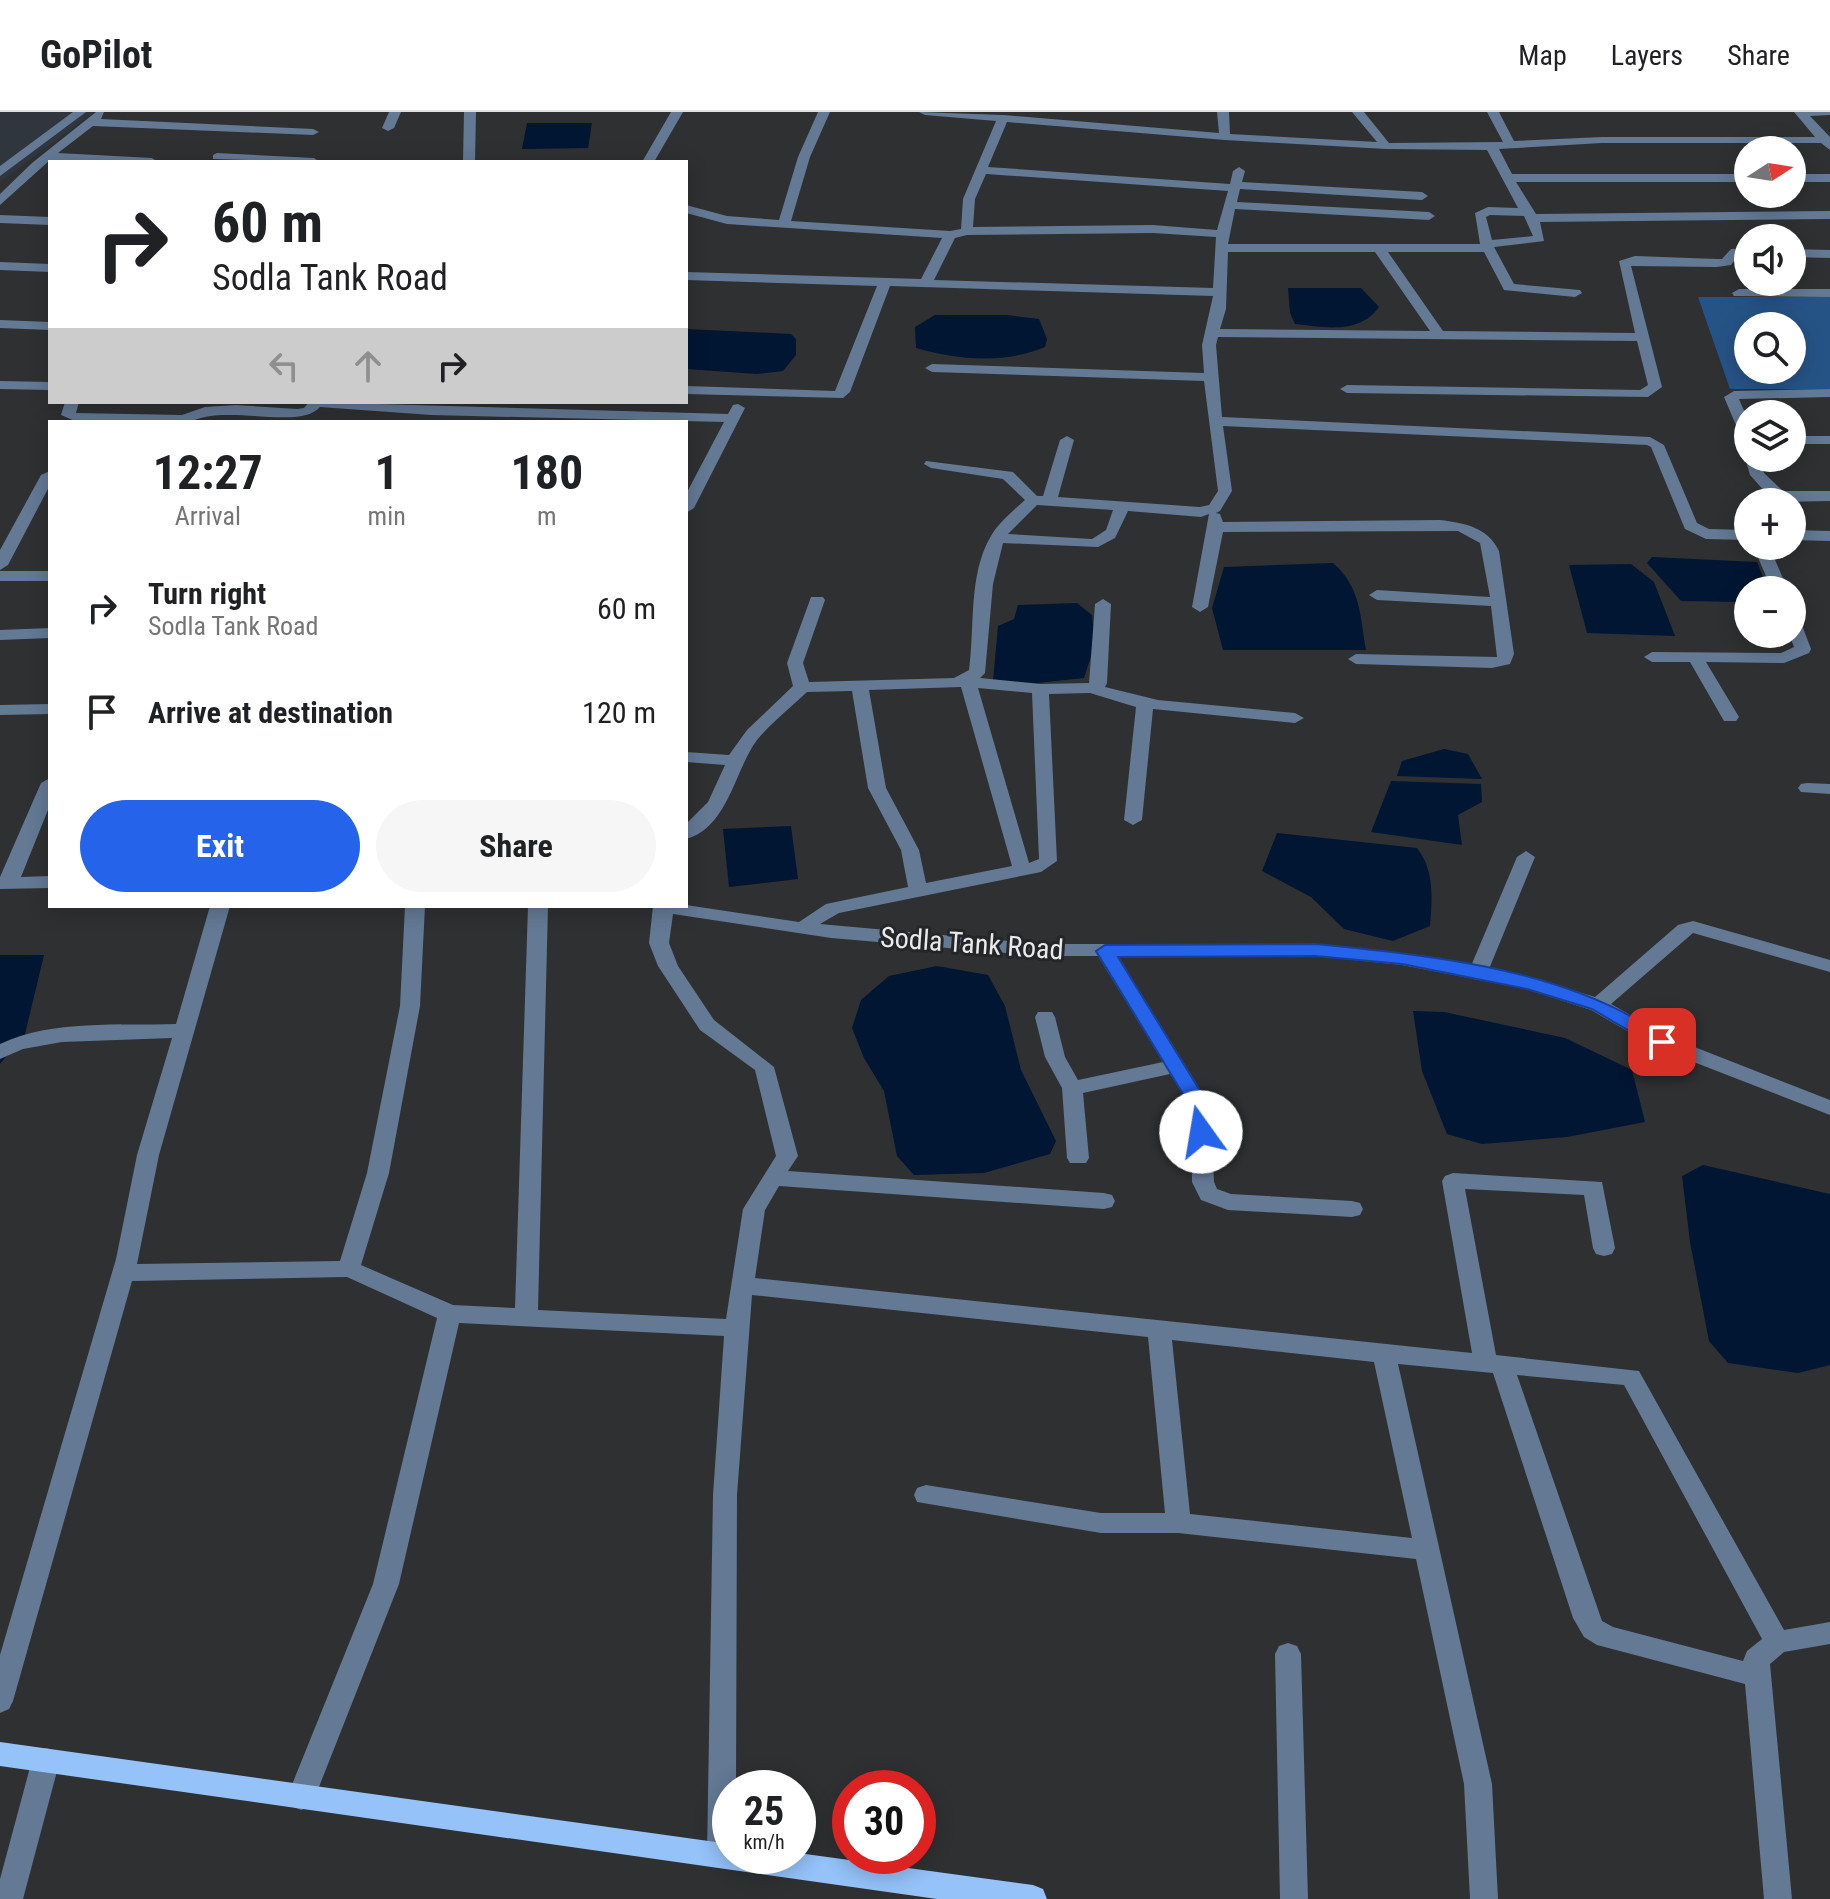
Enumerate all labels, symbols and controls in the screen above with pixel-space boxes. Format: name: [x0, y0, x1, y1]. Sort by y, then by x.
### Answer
text: GoPilot: [40, 33, 152, 77]
text: Map: [1518, 39, 1567, 72]
text: Layers: [1611, 39, 1683, 72]
text: Share: [1727, 39, 1790, 72]
north arrow: [1734, 136, 1806, 208]
map controls: [1734, 136, 1806, 648]
text: 60 m: [212, 190, 323, 256]
icon: right: [80, 192, 184, 296]
button: sound: [1734, 224, 1806, 296]
text: Sodla Tank Road: [212, 257, 448, 299]
button: search: [1734, 312, 1806, 384]
icon: left: [262, 344, 306, 388]
icon: ahead: [346, 344, 390, 388]
icon: right: [430, 344, 474, 388]
button: layers: [1734, 400, 1806, 472]
text: 12:27: [153, 444, 263, 501]
text: 1: [375, 444, 399, 501]
text: 180: [510, 444, 583, 501]
button: +: [1734, 488, 1806, 560]
text: Arrival: [175, 501, 241, 531]
text: min: [368, 501, 406, 531]
text: m: [537, 501, 557, 531]
text: Turn right: [148, 576, 266, 611]
button: −: [1734, 576, 1806, 648]
icon: right: [80, 586, 124, 630]
text: 60 m: [597, 591, 656, 626]
text: Sodla Tank Road: [148, 611, 318, 641]
icon: arrive: [80, 690, 124, 734]
text: Arrive at destination: [148, 695, 393, 730]
text: 120 m: [582, 695, 656, 730]
button: Exit: [80, 800, 360, 892]
button: Share: [376, 800, 656, 892]
street label: Sodla Tank Road: [879, 921, 1065, 966]
pin: [1628, 1008, 1696, 1076]
icon: arrive: [1640, 1020, 1684, 1064]
position arrow: [1159, 1090, 1243, 1174]
speed limit sign: 30: [832, 1770, 936, 1874]
text: 25: [744, 1788, 784, 1835]
text: km/h: [743, 1830, 785, 1854]

